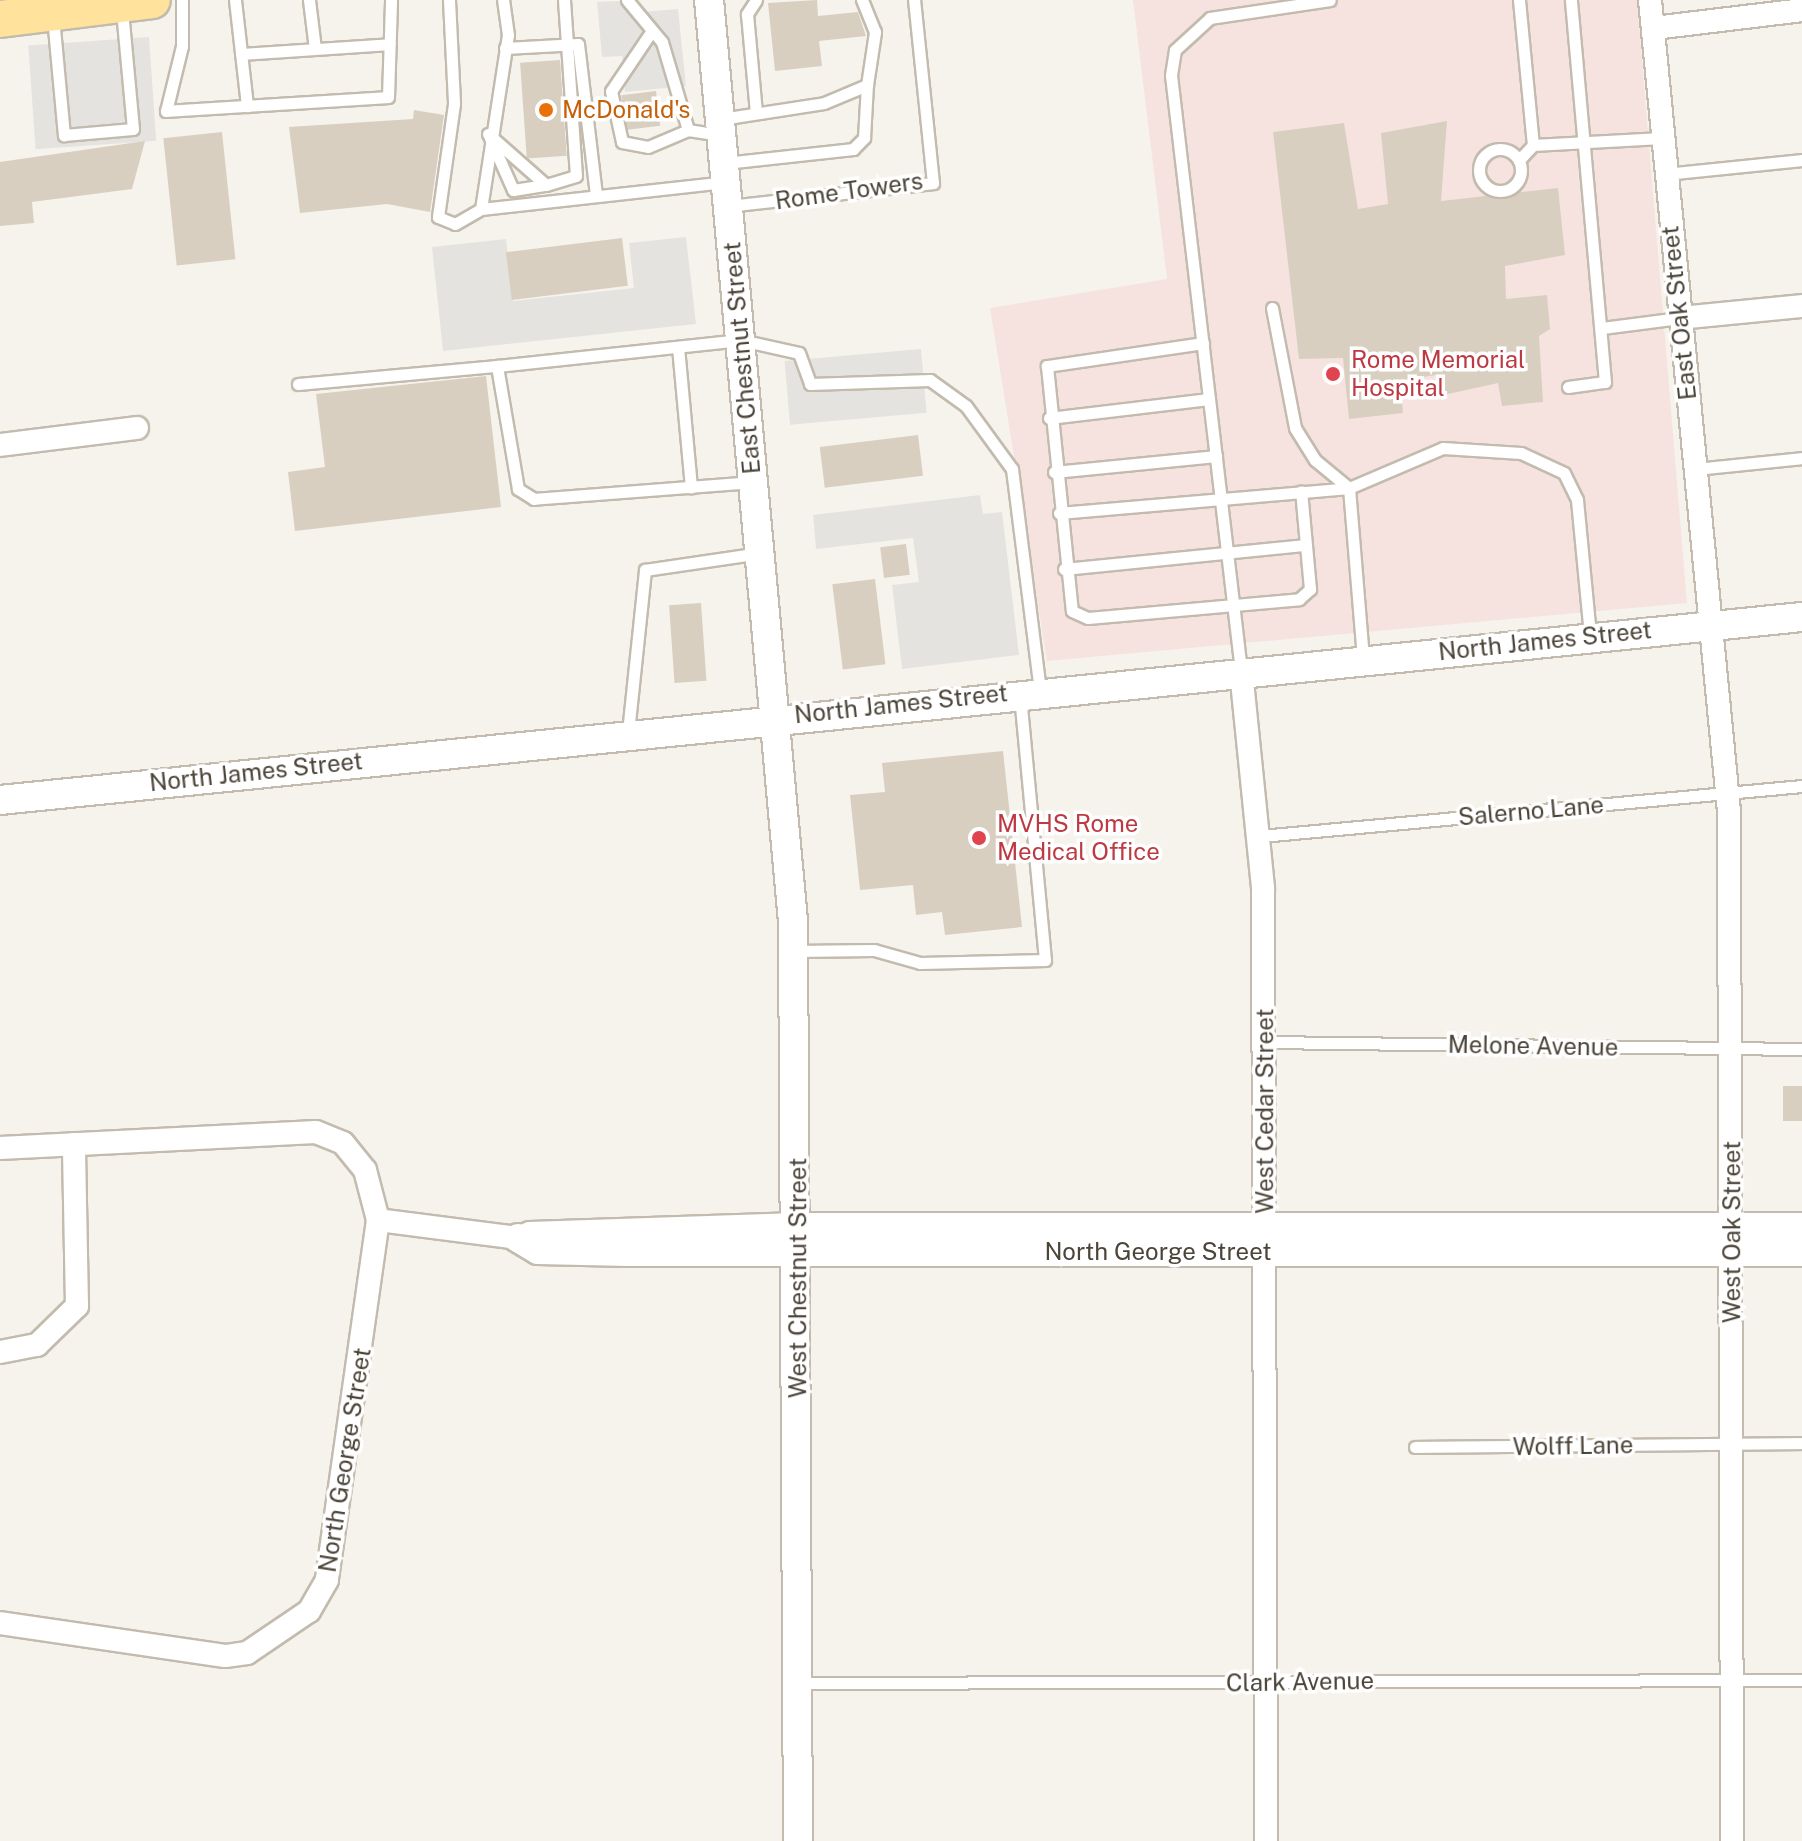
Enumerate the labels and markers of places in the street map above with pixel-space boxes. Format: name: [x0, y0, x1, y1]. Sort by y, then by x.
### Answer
place label: McDonald's: [562, 96, 690, 124]
marker: McDonald's: [537, 101, 555, 119]
place label: Rome Memorial Hospital: [1351, 346, 1525, 402]
marker: Rome Memorial Hospital: [1322, 363, 1344, 385]
place label: MVHS Rome Medical Office: [997, 810, 1160, 866]
marker: MVHS Rome Medical Office: [968, 827, 990, 849]

